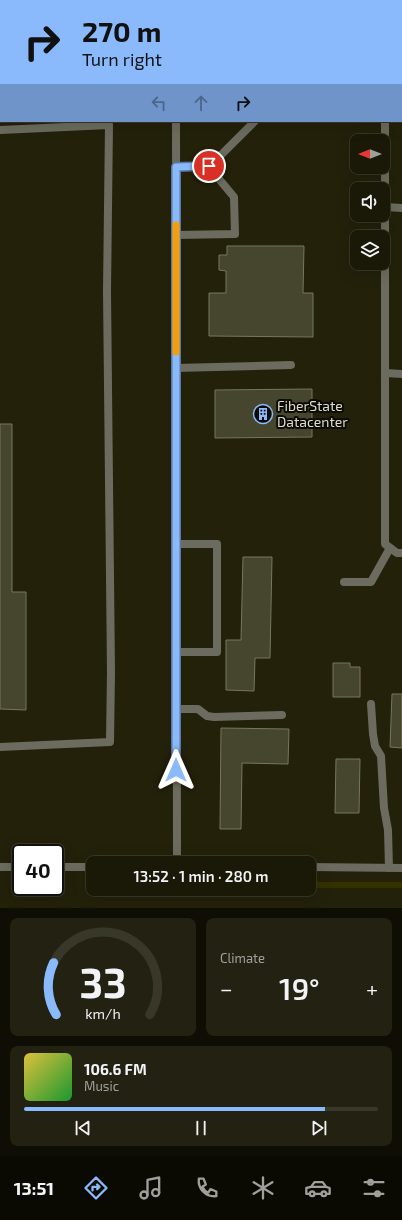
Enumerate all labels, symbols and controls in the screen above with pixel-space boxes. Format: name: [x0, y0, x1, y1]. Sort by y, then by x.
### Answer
text: 270 m: [82, 14, 161, 48]
icon: right: [16, 16, 68, 68]
text: Turn right: [82, 48, 162, 70]
icon: left: [148, 92, 170, 114]
icon: ahead: [190, 92, 212, 114]
icon: right: [232, 92, 254, 114]
north arrow: [350, 134, 390, 174]
map controls: [350, 134, 390, 270]
pin: [192, 149, 226, 183]
icon: arrive: [198, 155, 220, 177]
button: sound: [350, 182, 390, 222]
button: layers: [350, 230, 390, 270]
place label: FiberState Datacenter: [277, 397, 348, 430]
building icon: FiberState Datacenter: [252, 403, 274, 425]
position arrow: [155, 749, 197, 791]
speed limit sign: 40: [12, 844, 64, 896]
text: 13:52 · 1 min · 280 m: [134, 867, 268, 885]
text: Climate: [220, 950, 265, 966]
text: 33: [79, 956, 127, 1006]
text: 19°: [279, 970, 320, 1006]
text: −: [220, 975, 233, 1001]
text: +: [366, 975, 378, 1001]
text: km/h: [85, 1005, 121, 1022]
text: 106.6 FM: [84, 1060, 147, 1078]
text: Music: [84, 1078, 119, 1094]
icon: previous: [72, 1117, 94, 1139]
icon: pause: [190, 1117, 212, 1139]
icon: next: [308, 1117, 330, 1139]
icon: directions: [82, 1174, 110, 1202]
icon: music: [137, 1174, 165, 1202]
icon: phone: [193, 1174, 221, 1202]
icon: climate: [249, 1174, 277, 1202]
icon: car: [304, 1174, 332, 1202]
icon: filters: [360, 1174, 388, 1202]
text: 13:51: [14, 1177, 54, 1199]

